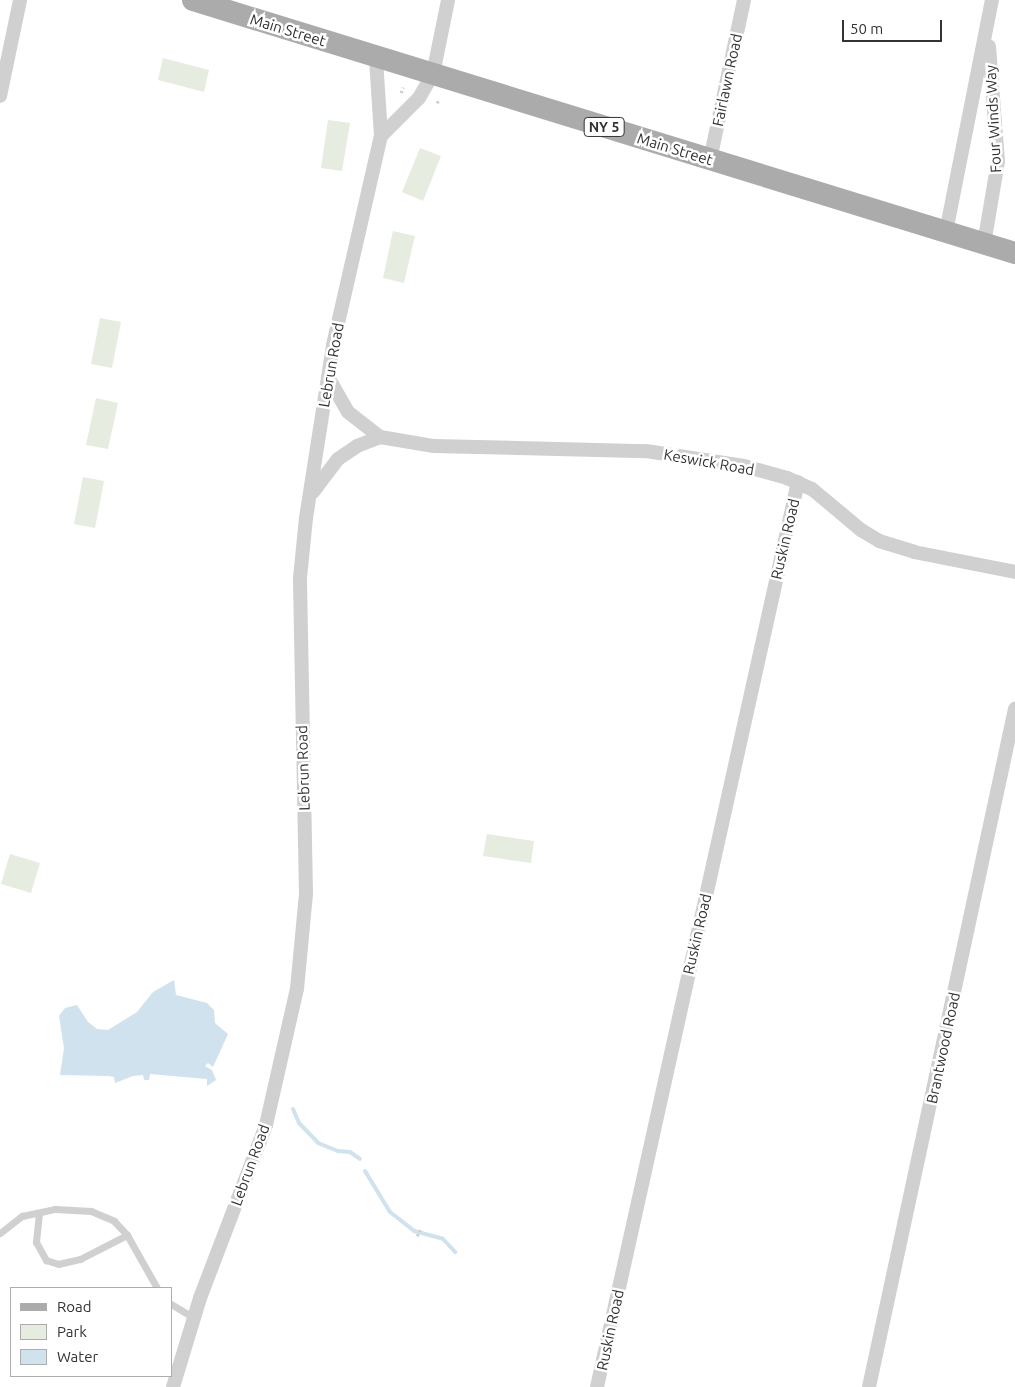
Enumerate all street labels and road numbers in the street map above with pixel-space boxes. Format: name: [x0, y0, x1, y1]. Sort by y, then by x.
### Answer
street label: Main Street: [248, 10, 328, 50]
street label: Fairlawn Road: [708, 32, 746, 128]
street label: Four Winds Way: [981, 65, 1005, 173]
road number: NY 5: [583, 115, 625, 138]
street label: Main Street: [635, 129, 715, 169]
street label: Lebrun Road: [315, 321, 347, 409]
street label: Keswick Road: [662, 445, 756, 479]
street label: Ruskin Road: [767, 497, 803, 581]
street label: Lebrun Road: [293, 725, 313, 811]
street label: Ruskin Road: [679, 892, 715, 976]
street label: Brantwood Road: [922, 991, 964, 1105]
street label: Lebrun Road: [227, 1122, 273, 1208]
street label: Ruskin Road: [593, 1288, 627, 1372]

